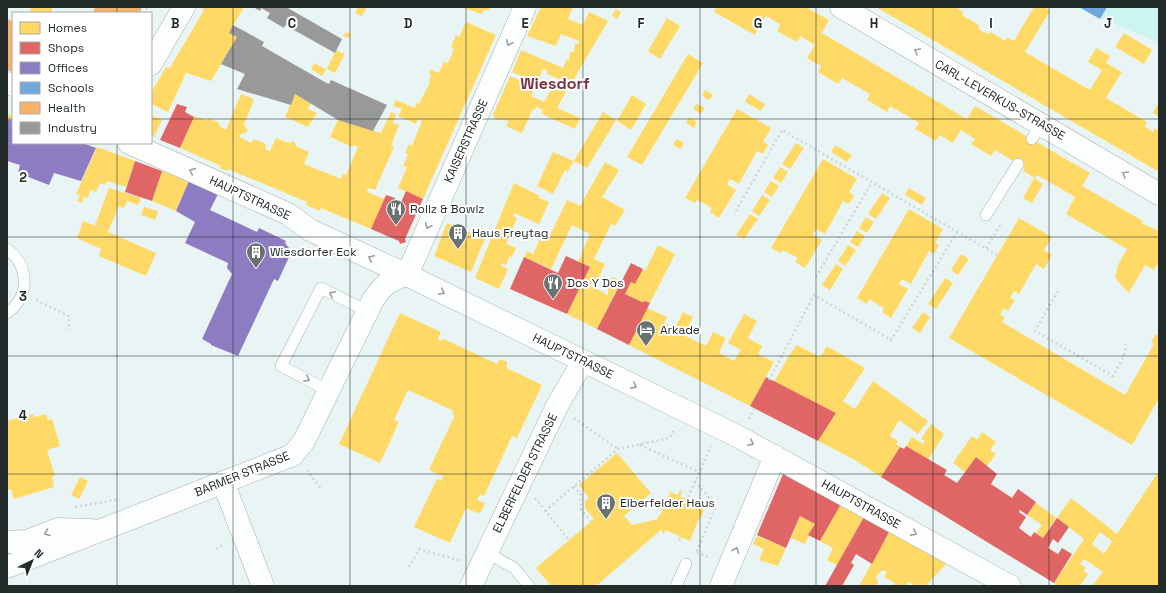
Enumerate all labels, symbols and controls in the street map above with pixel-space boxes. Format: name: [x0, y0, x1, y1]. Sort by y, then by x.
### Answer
legend: [12, 12, 152, 144]
text: B: [171, 15, 180, 32]
text: C: [288, 15, 296, 32]
text: D: [404, 15, 413, 32]
text: E: [521, 15, 529, 32]
text: F: [638, 15, 645, 32]
text: G: [754, 15, 762, 32]
text: H: [870, 15, 878, 32]
text: I: [989, 15, 993, 32]
text: J: [1104, 15, 1112, 32]
text: Homes: [48, 20, 87, 36]
one-way arrow: [506, 38, 514, 46]
text: Shops: [48, 40, 84, 56]
one-way arrow: [914, 49, 921, 56]
street label: CARL-LEVERKUS-STRASSE: [932, 56, 1068, 144]
text: Offices: [48, 60, 88, 76]
district label: Wiesdorf: [520, 73, 590, 94]
text: Schools: [48, 80, 94, 96]
street label: KAISERSTRASSE: [440, 96, 492, 185]
text: Health: [48, 100, 86, 116]
text: Industry: [48, 120, 97, 136]
one-way arrow: [189, 168, 197, 176]
text: 2: [19, 169, 27, 186]
one-way arrow: [1122, 171, 1129, 178]
street label: HAUPTSTRASSE: [207, 172, 293, 224]
restaurant icon: Rollz & Bowlz: [385, 198, 407, 226]
place label: Rollz & Bowlz: [410, 201, 485, 217]
one-way arrow: [425, 221, 433, 229]
building icon: Haus Freytag: [447, 222, 469, 250]
place label: Haus Freytag: [472, 225, 549, 241]
building icon: Wiesdorfer Eck: [245, 241, 267, 269]
place label: Wiesdorfer Eck: [270, 244, 357, 260]
one-way arrow: [368, 255, 375, 263]
restaurant icon: Dos Y Dos: [542, 272, 564, 300]
place label: Dos Y Dos: [567, 275, 624, 291]
one-way arrow: [437, 287, 445, 295]
text: 3: [19, 288, 27, 305]
one-way arrow: [329, 291, 336, 298]
hotel icon: Arkade: [635, 319, 657, 347]
place label: Arkade: [660, 322, 700, 338]
street label: HAUPTSTRASSE: [530, 330, 616, 383]
one-way arrow: [303, 375, 310, 382]
one-way arrow: [630, 381, 637, 389]
text: 4: [19, 407, 27, 424]
street label: ELBERFELDER STRASSE: [489, 410, 561, 536]
one-way arrow: [747, 438, 754, 446]
street label: BARMER STRASSE: [192, 447, 292, 500]
street label: HAUPTSTRASSE: [819, 476, 904, 532]
building icon: Elberfelder Haus: [595, 492, 617, 520]
place label: Elberfelder Haus: [620, 495, 715, 511]
one-way arrow: [44, 528, 51, 536]
one-way arrow: [910, 528, 917, 535]
north arrow: [12, 541, 52, 581]
text: N: [31, 546, 46, 561]
one-way arrow: [731, 547, 739, 554]

